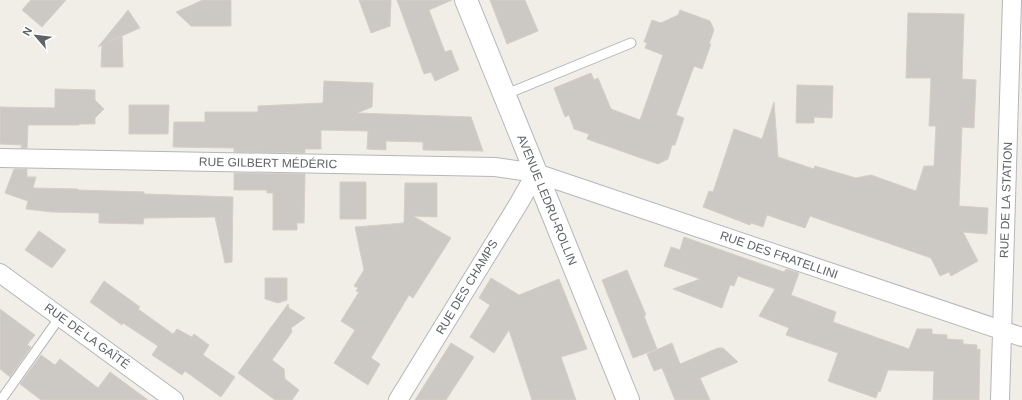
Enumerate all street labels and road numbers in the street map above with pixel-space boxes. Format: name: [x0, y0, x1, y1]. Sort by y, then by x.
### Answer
street label: AVENUE LEDRU-ROLLIN: [514, 133, 580, 267]
street label: RUE DE LA STATION: [997, 142, 1015, 258]
street label: RUE GILBERT MÉDÉRIC: [199, 154, 338, 171]
street label: RUE DES FRATELLINI: [718, 228, 840, 282]
street label: RUE DES CHAMPS: [433, 237, 501, 337]
street label: RUE DE LA GAÎTÉ: [42, 300, 133, 372]

